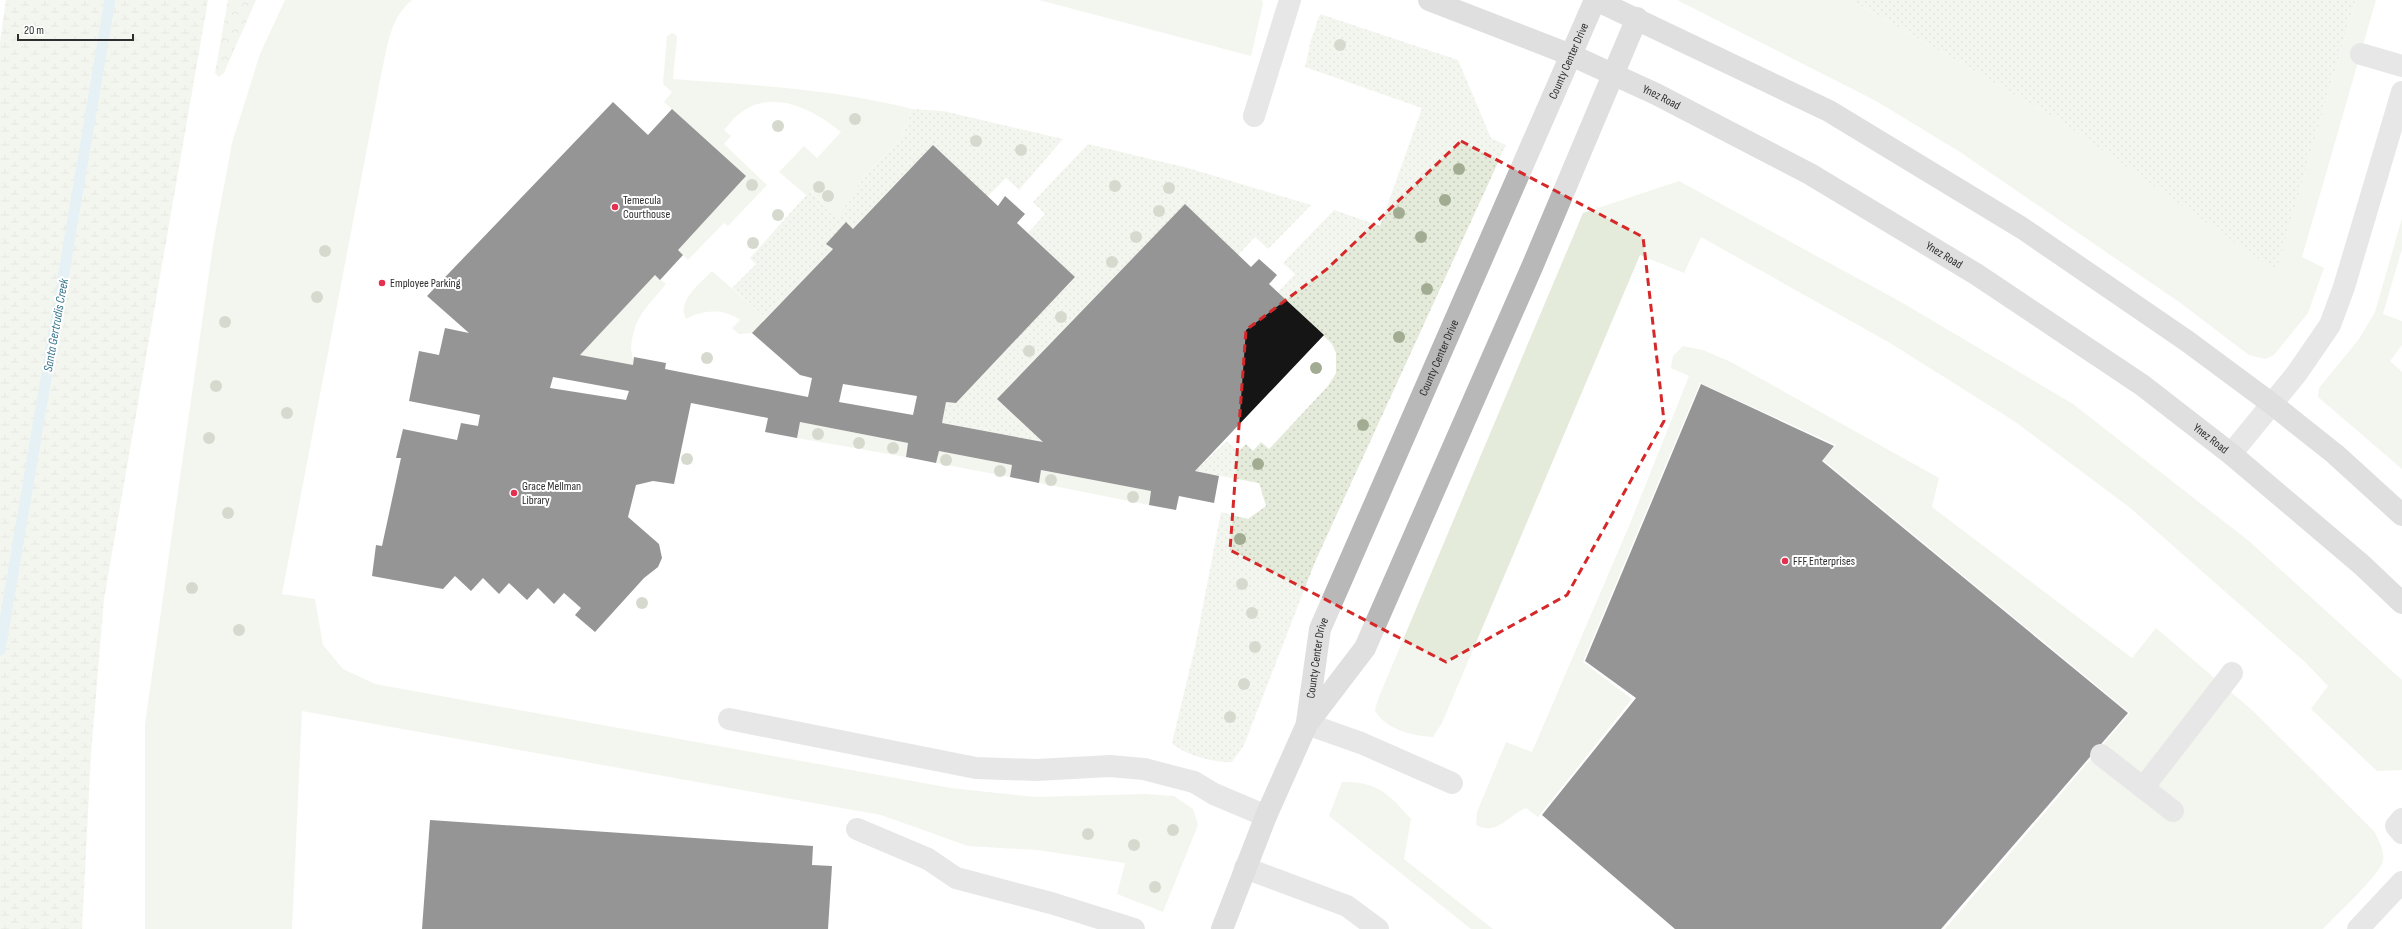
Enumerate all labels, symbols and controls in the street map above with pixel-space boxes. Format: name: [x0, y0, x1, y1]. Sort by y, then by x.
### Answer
scale bar: [18, 16, 133, 42]
street label: County Center Drive: [1546, 20, 1592, 101]
text: 20 m: [24, 23, 44, 38]
street label: Ynez Road: [1640, 82, 1683, 113]
place label: Temecula Courthouse: [623, 193, 670, 222]
marker: Temecula Courthouse: [610, 202, 620, 212]
street label: Ynez Road: [1923, 238, 1965, 272]
water label: Santa Gertrudis Creek: [40, 276, 72, 373]
place label: Employee Parking: [390, 276, 461, 291]
marker: Employee Parking: [377, 278, 387, 288]
street label: County Center Drive: [1416, 317, 1462, 398]
street label: Ynez Road: [2190, 420, 2231, 457]
place label: Grace Mellman Library: [522, 479, 581, 508]
marker: Grace Mellman Library: [509, 488, 519, 498]
place label: FFF Enterprises: [1793, 554, 1855, 569]
marker: FFF Enterprises: [1780, 556, 1790, 566]
street label: County Center Drive: [1303, 615, 1332, 699]

